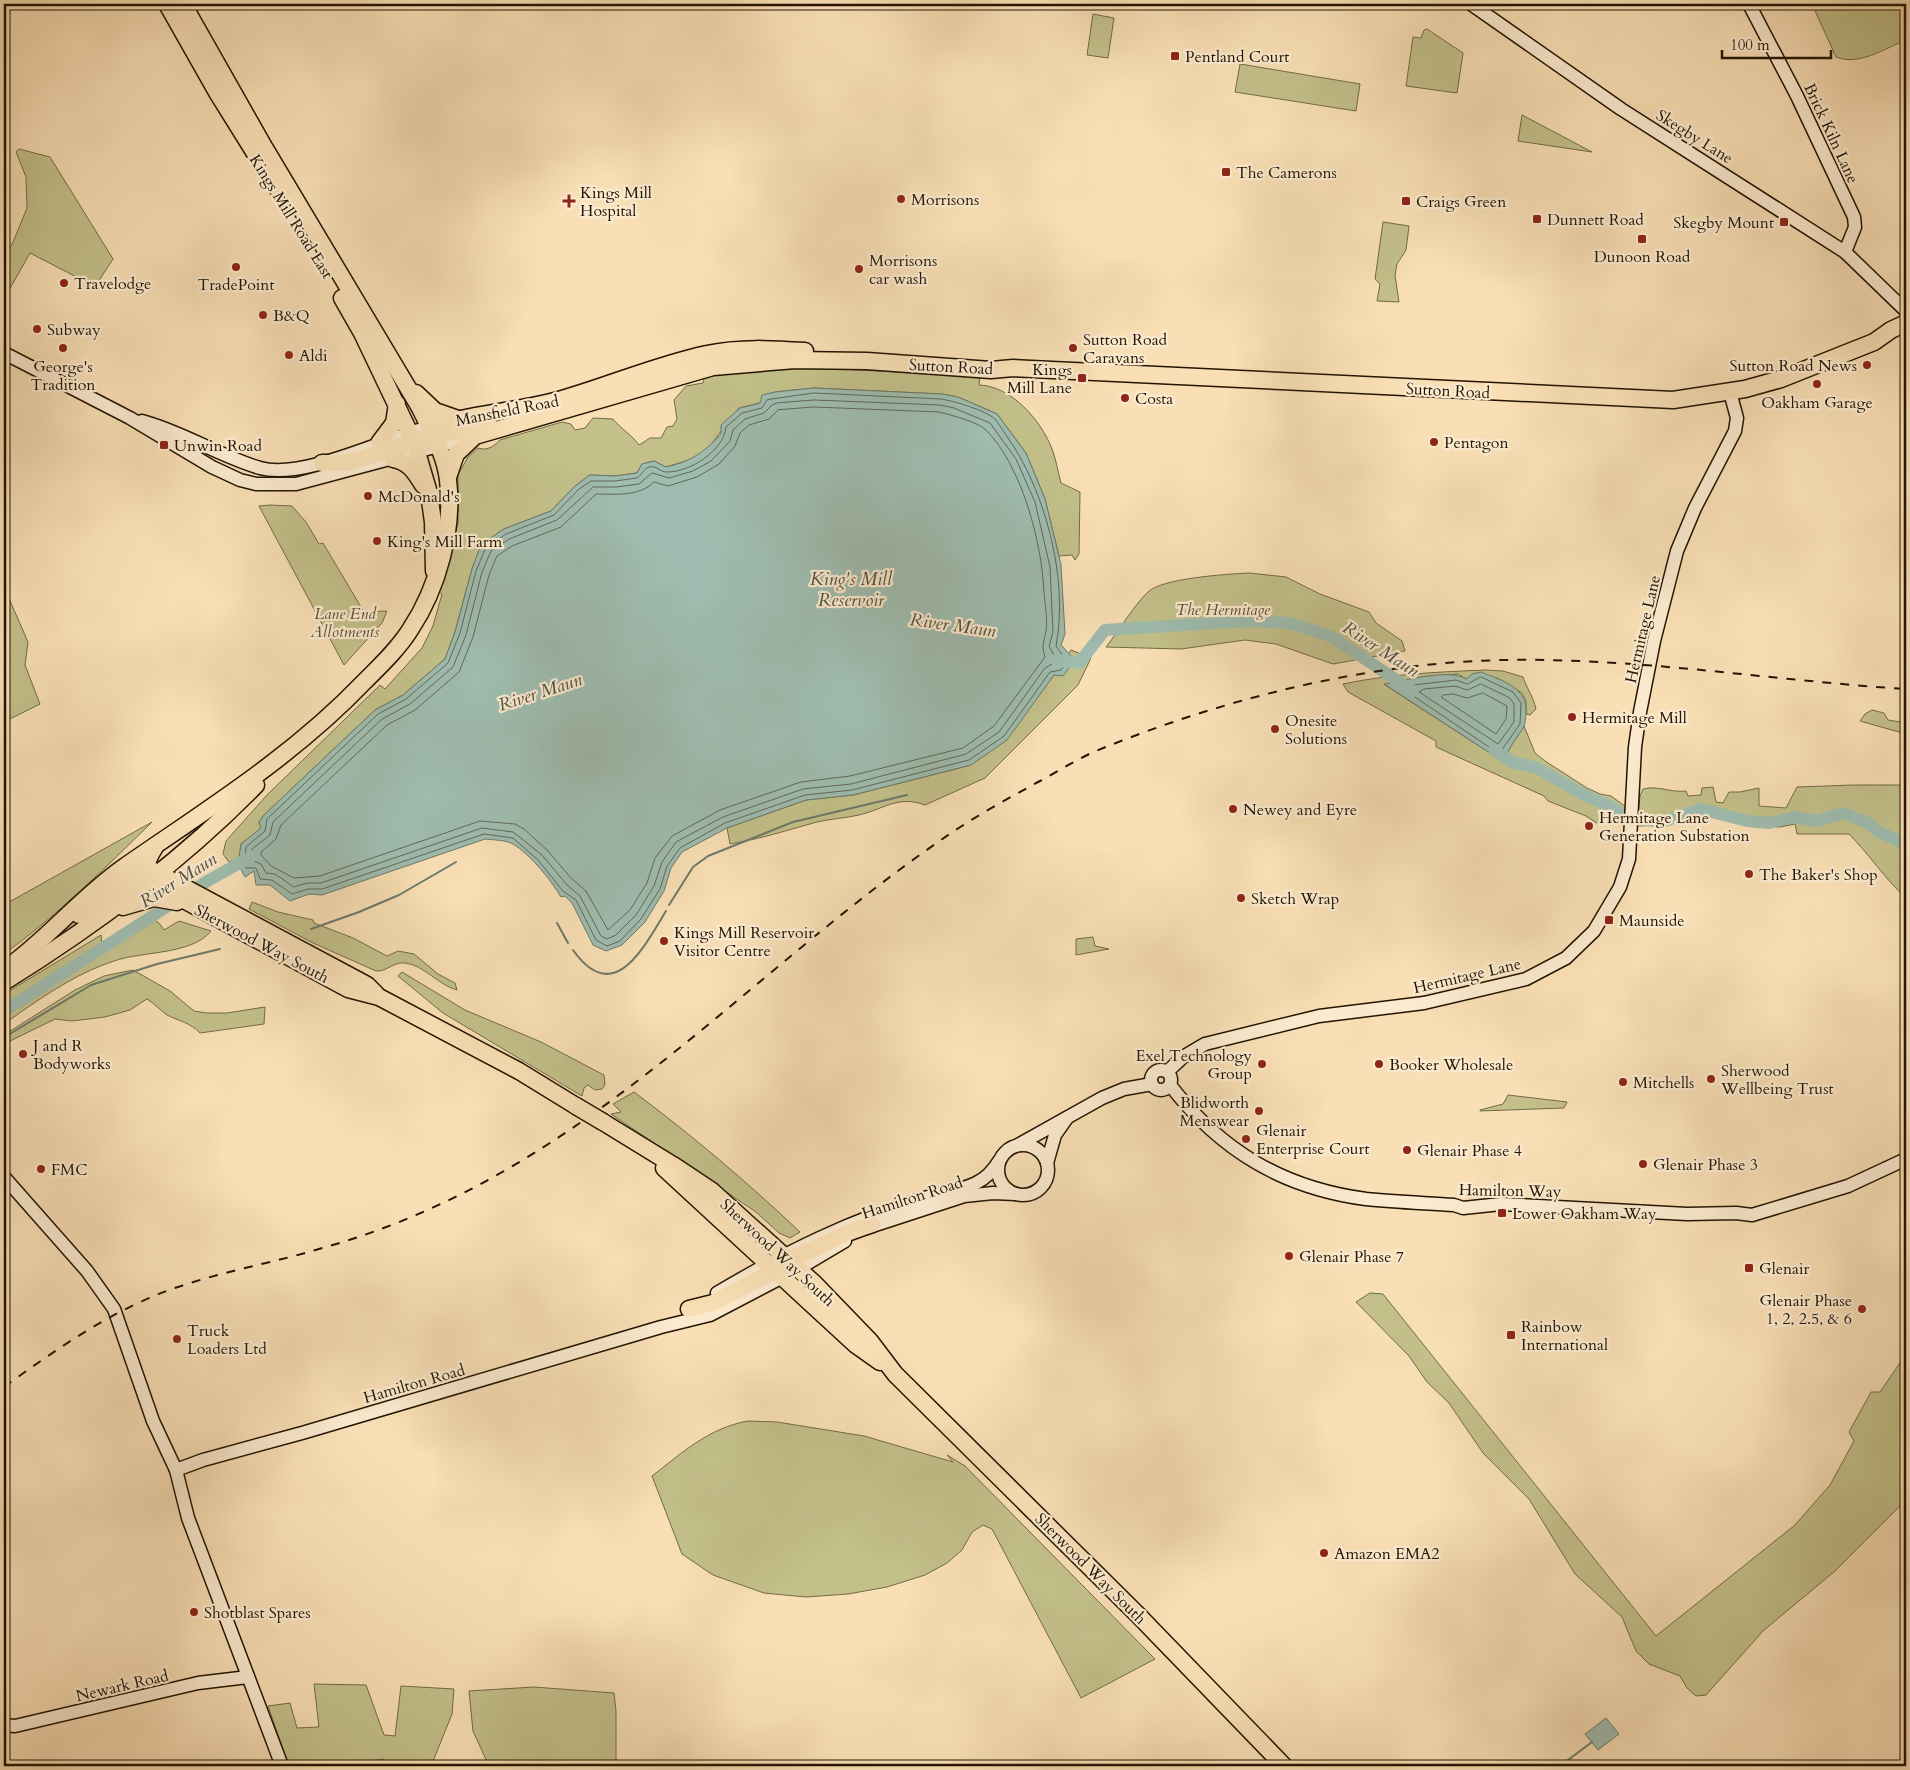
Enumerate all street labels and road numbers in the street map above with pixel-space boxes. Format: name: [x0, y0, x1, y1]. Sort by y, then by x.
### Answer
street label: Brick Kiln Lane: [1798, 80, 1864, 187]
street label: Skegby Lane: [1652, 104, 1737, 169]
street label: Kings Mill Road East: [244, 150, 338, 283]
street label: Sutton Road: [908, 354, 994, 380]
street label: Sutton Road: [1405, 378, 1491, 404]
street label: Mansfield Road: [454, 390, 561, 432]
street label: Hermitage Lane: [1620, 573, 1666, 685]
street label: Sherwood Way South: [190, 899, 333, 989]
street label: Hermitage Lane: [1411, 953, 1523, 999]
street label: Hamilton Road: [859, 1171, 966, 1225]
street label: Hamilton Way: [1459, 1179, 1562, 1203]
street label: Sherwood Way South: [715, 1194, 840, 1312]
street label: Hamilton Road: [361, 1359, 468, 1409]
street label: Sherwood Way South: [1030, 1508, 1151, 1629]
street label: Newark Road: [74, 1665, 171, 1707]

